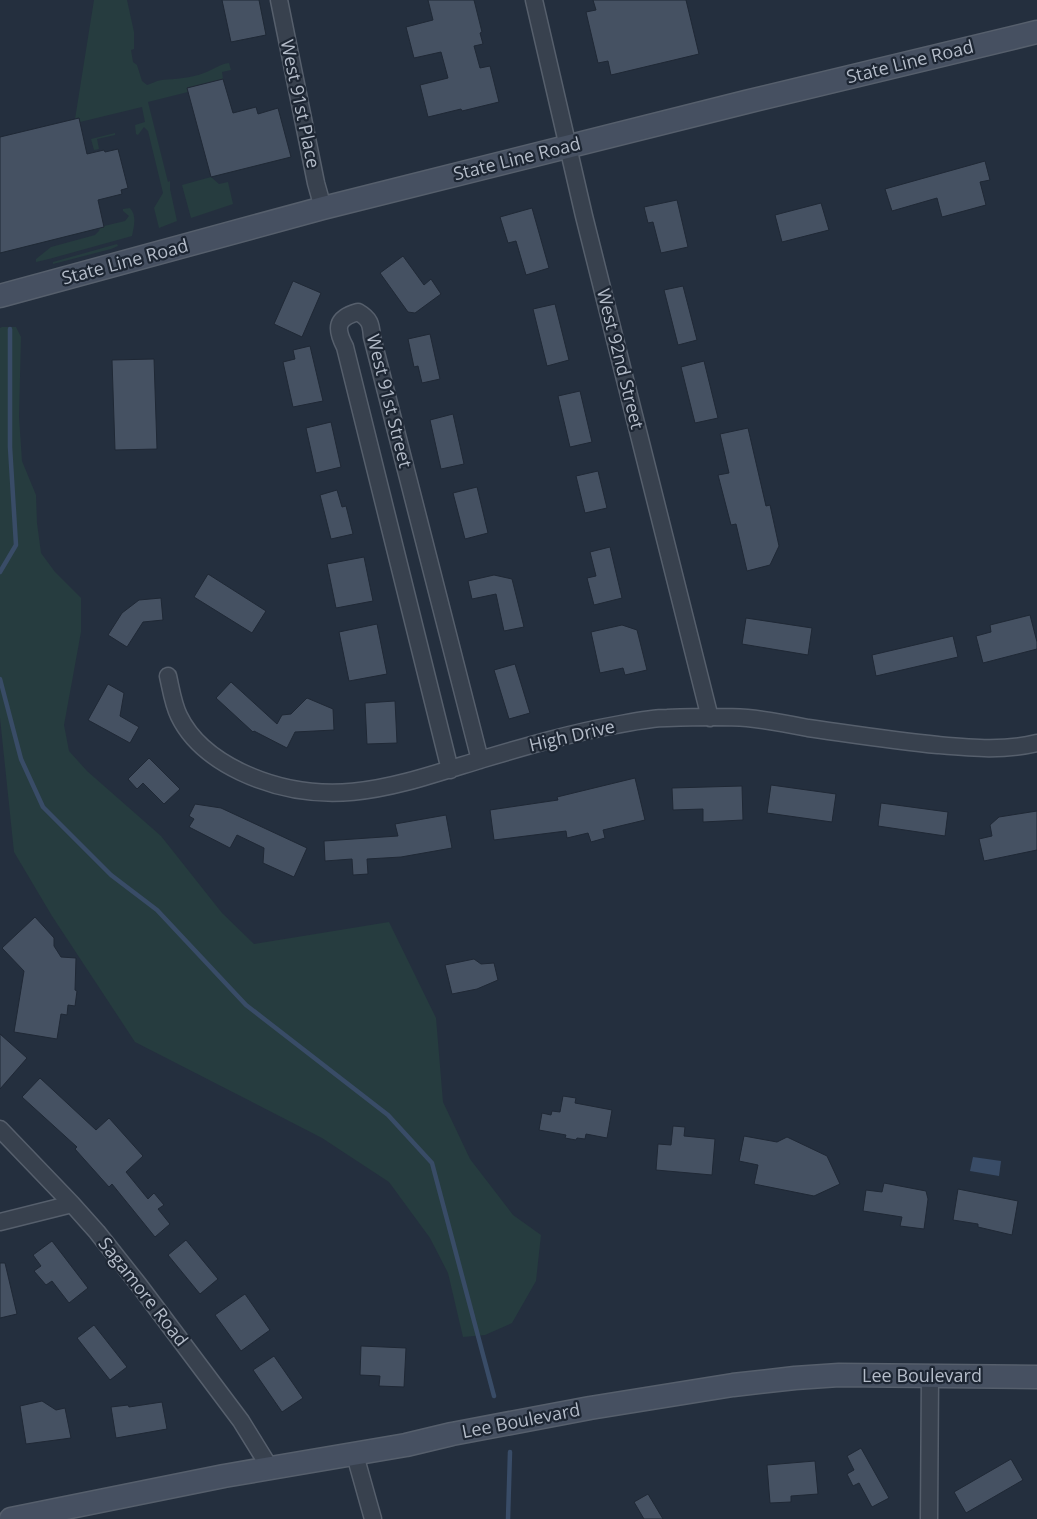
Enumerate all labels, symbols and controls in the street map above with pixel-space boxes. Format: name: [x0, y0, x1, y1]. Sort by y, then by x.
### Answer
street label: State Line Road: [844, 34, 976, 88]
street label: West 91st Place: [276, 37, 326, 170]
street label: State Line Road: [451, 131, 583, 185]
street label: State Line Road: [59, 233, 191, 289]
street label: West 92nd Street: [592, 286, 650, 432]
street label: West 91st Street: [362, 331, 418, 470]
street label: High Drive: [527, 714, 617, 757]
street label: Sagamore Road: [94, 1232, 194, 1351]
street label: Lee Boulevard: [862, 1363, 982, 1387]
street label: Lee Boulevard: [460, 1397, 582, 1443]

